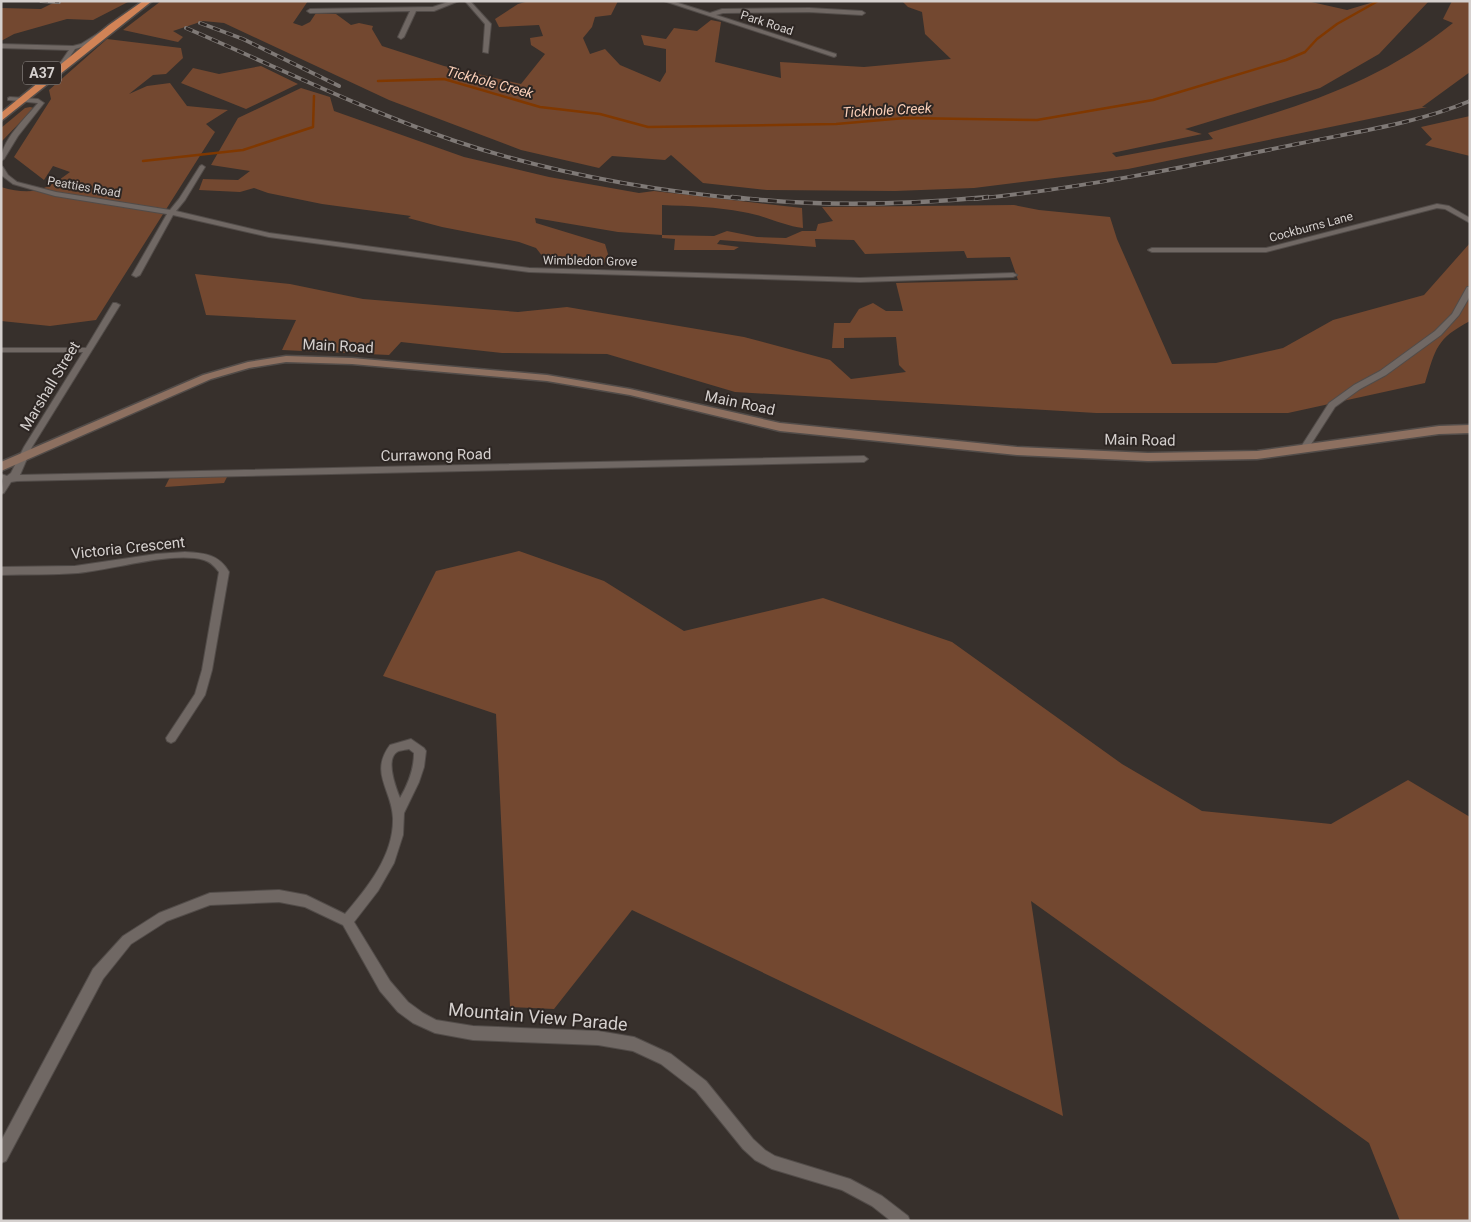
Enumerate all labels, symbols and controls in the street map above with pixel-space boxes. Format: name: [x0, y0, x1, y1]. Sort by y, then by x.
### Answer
street label: Park Road: [739, 8, 795, 38]
road number: A37: [23, 62, 61, 84]
water label: Tickhole Creek: [445, 63, 536, 102]
water label: Tickhole Creek: [842, 100, 933, 120]
street label: Peatties Road: [46, 174, 122, 200]
street label: Cockburns Lane: [1268, 209, 1354, 245]
street label: Wimbledon Grove: [543, 253, 637, 269]
street label: Main Road: [302, 335, 374, 357]
street label: Marshall Street: [16, 338, 84, 434]
street label: Main Road: [703, 387, 777, 419]
street label: Main Road: [1104, 430, 1176, 450]
street label: Currawong Road: [380, 445, 492, 465]
street label: Victoria Crescent: [70, 533, 186, 563]
street label: Mountain View Parade: [447, 998, 629, 1035]

